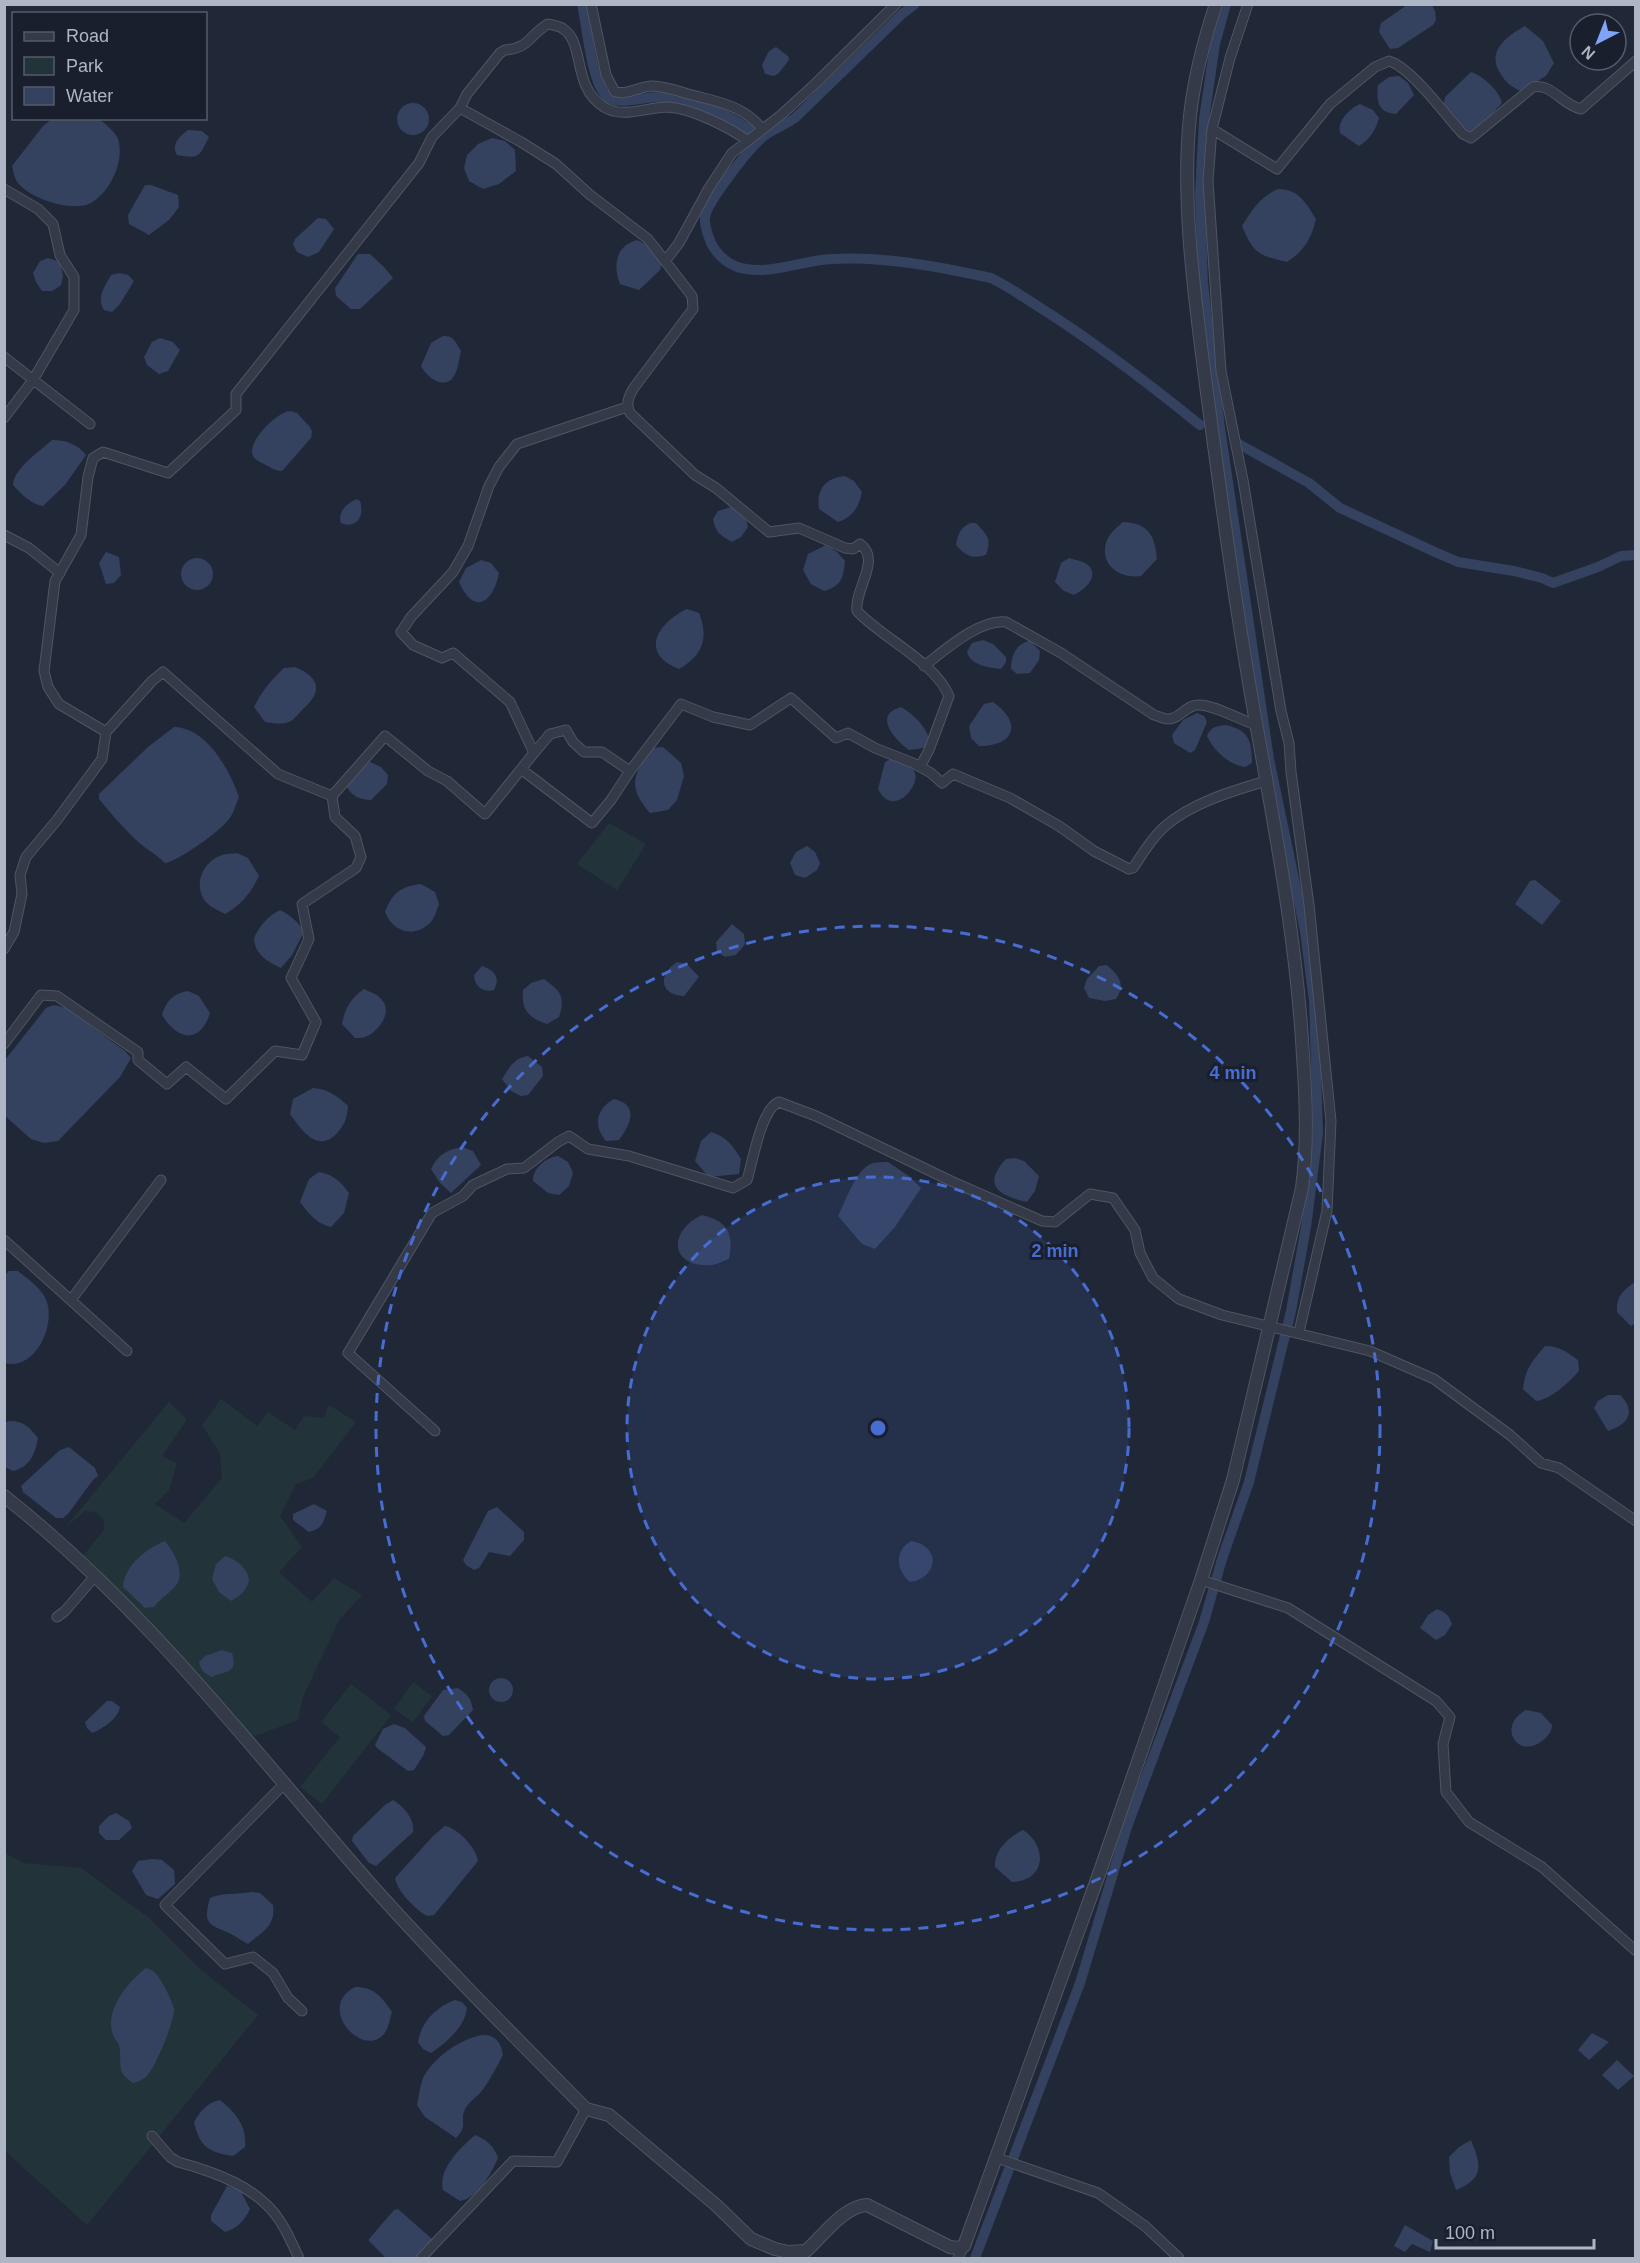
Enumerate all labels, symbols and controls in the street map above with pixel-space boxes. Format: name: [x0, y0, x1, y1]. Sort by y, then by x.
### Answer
legend: [12, 12, 207, 120]
north arrow: [1568, 12, 1628, 72]
text: Road: [66, 26, 109, 46]
text: N: [1578, 43, 1598, 63]
text: Park: [66, 56, 104, 76]
text: Water: [66, 86, 113, 106]
text: 4 min: [1209, 1063, 1257, 1083]
text: 2 min: [1031, 1241, 1079, 1261]
centre of rings: [868, 1418, 888, 1438]
scale bar: [1436, 2212, 1594, 2250]
text: 100 m: [1445, 2223, 1495, 2243]

